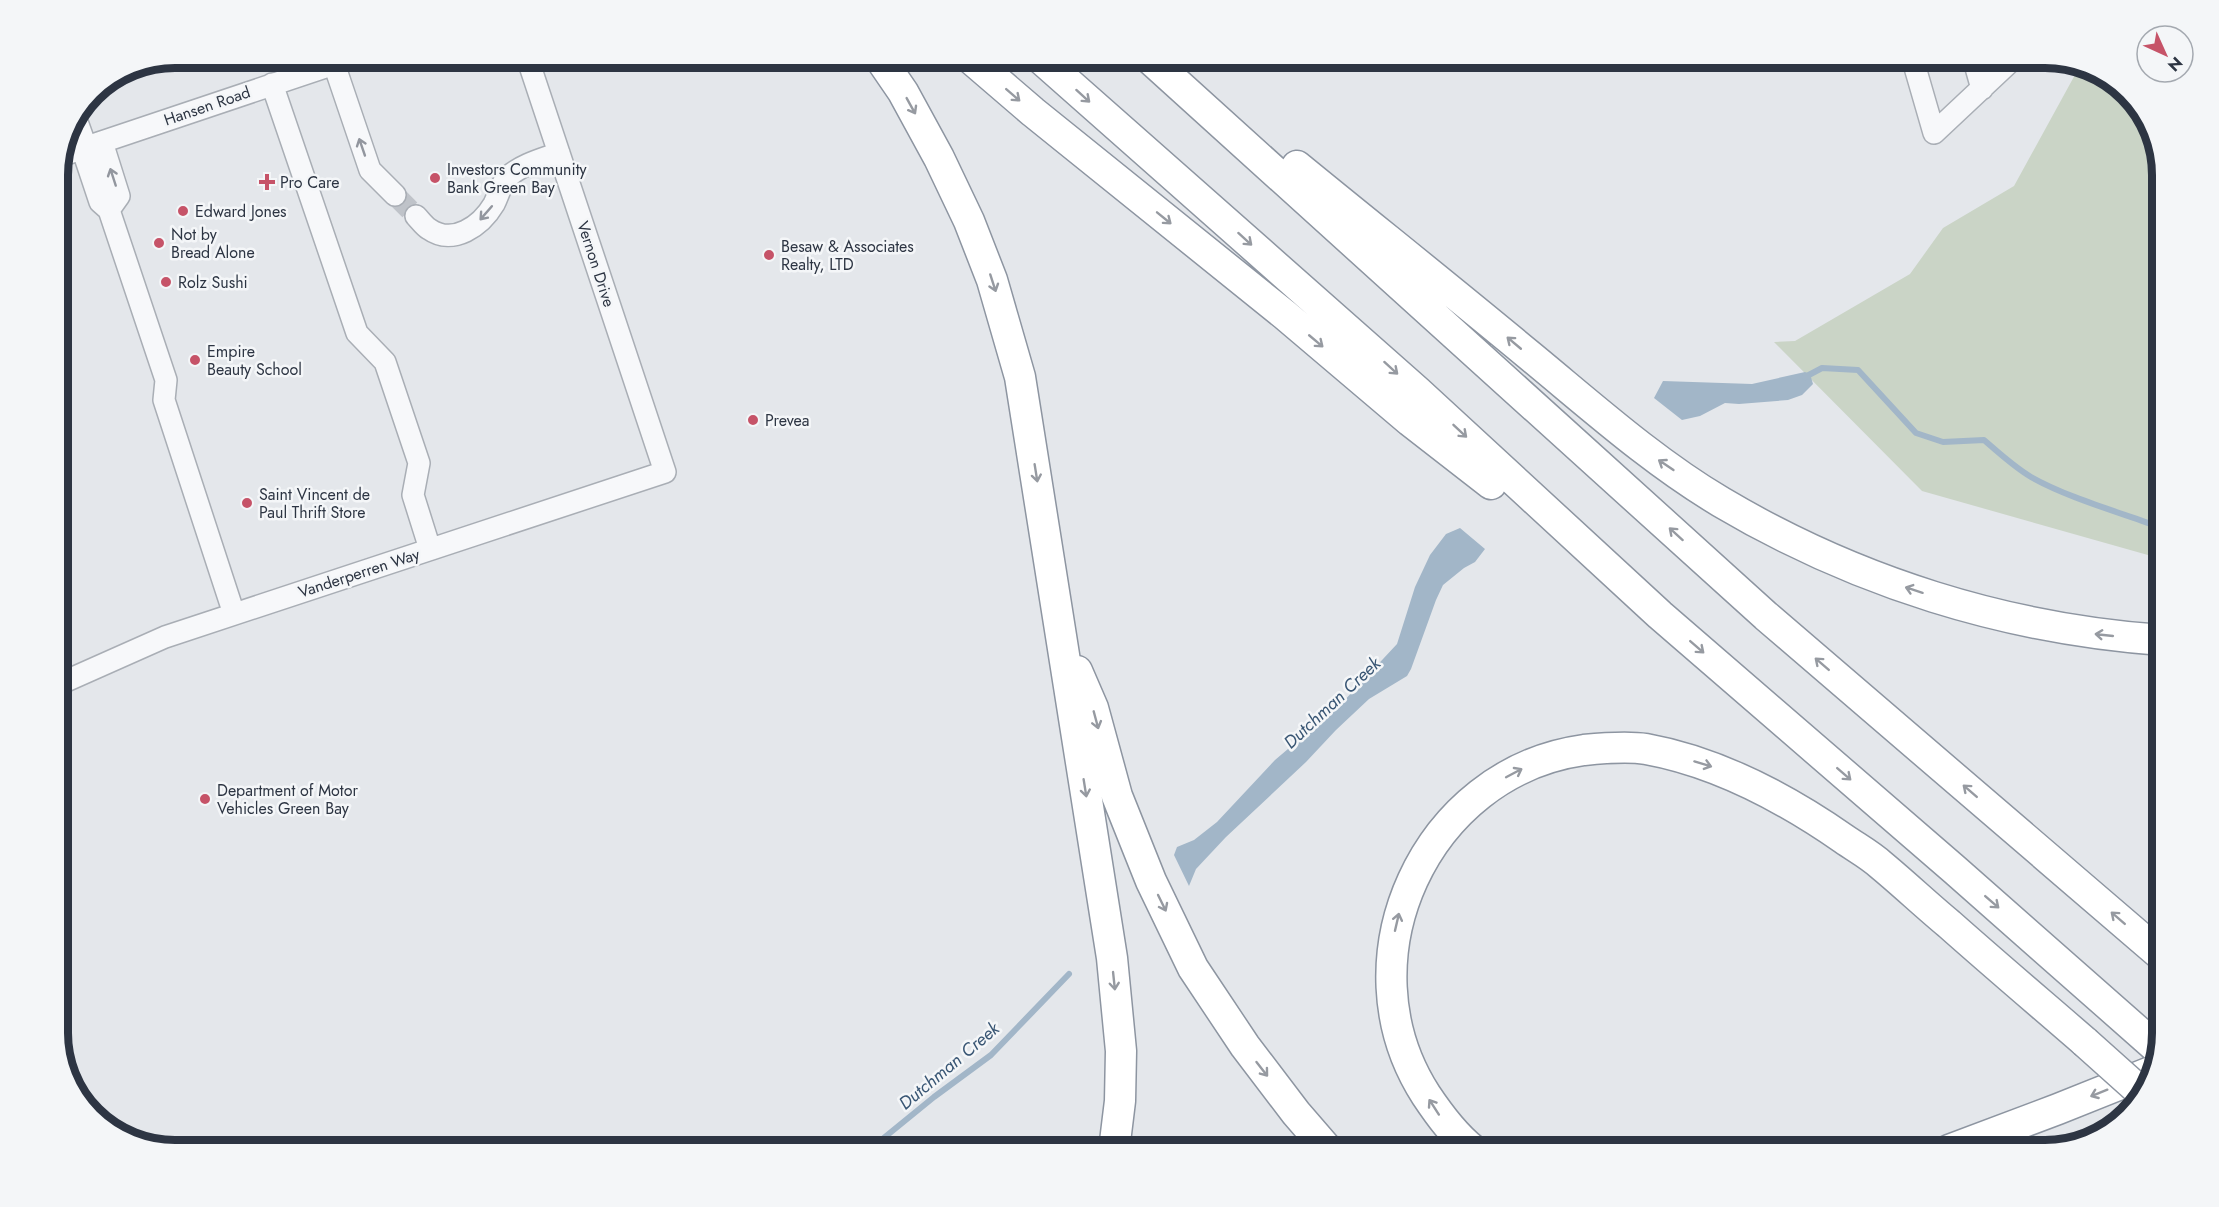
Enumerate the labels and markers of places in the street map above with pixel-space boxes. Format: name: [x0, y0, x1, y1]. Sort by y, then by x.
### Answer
place label: Investors Community Bank Green Bay: [447, 158, 587, 199]
place label: Pro Care: [280, 171, 339, 194]
marker: Investors Community Bank Green Bay: [428, 171, 442, 185]
marker: Pro Care: [258, 173, 276, 191]
place label: Edward Jones: [195, 200, 287, 223]
marker: Edward Jones: [176, 204, 190, 218]
place label: Not by Bread Alone: [171, 223, 255, 264]
place label: Besaw & Associates Realty, LTD: [781, 235, 914, 276]
marker: Not by Bread Alone: [152, 236, 166, 250]
marker: Besaw & Associates Realty, LTD: [762, 248, 776, 262]
place label: Rolz Sushi: [178, 271, 248, 294]
marker: Rolz Sushi: [159, 275, 173, 289]
place label: Empire Beauty School: [207, 340, 302, 381]
marker: Empire Beauty School: [188, 353, 202, 367]
place label: Prevea: [765, 409, 809, 432]
marker: Prevea: [746, 413, 760, 427]
place label: Saint Vincent de Paul Thrift Store: [259, 483, 370, 524]
marker: Saint Vincent de Paul Thrift Store: [240, 496, 254, 510]
place label: Department of Motor Vehicles Green Bay: [217, 779, 358, 820]
marker: Department of Motor Vehicles Green Bay: [198, 792, 212, 806]

